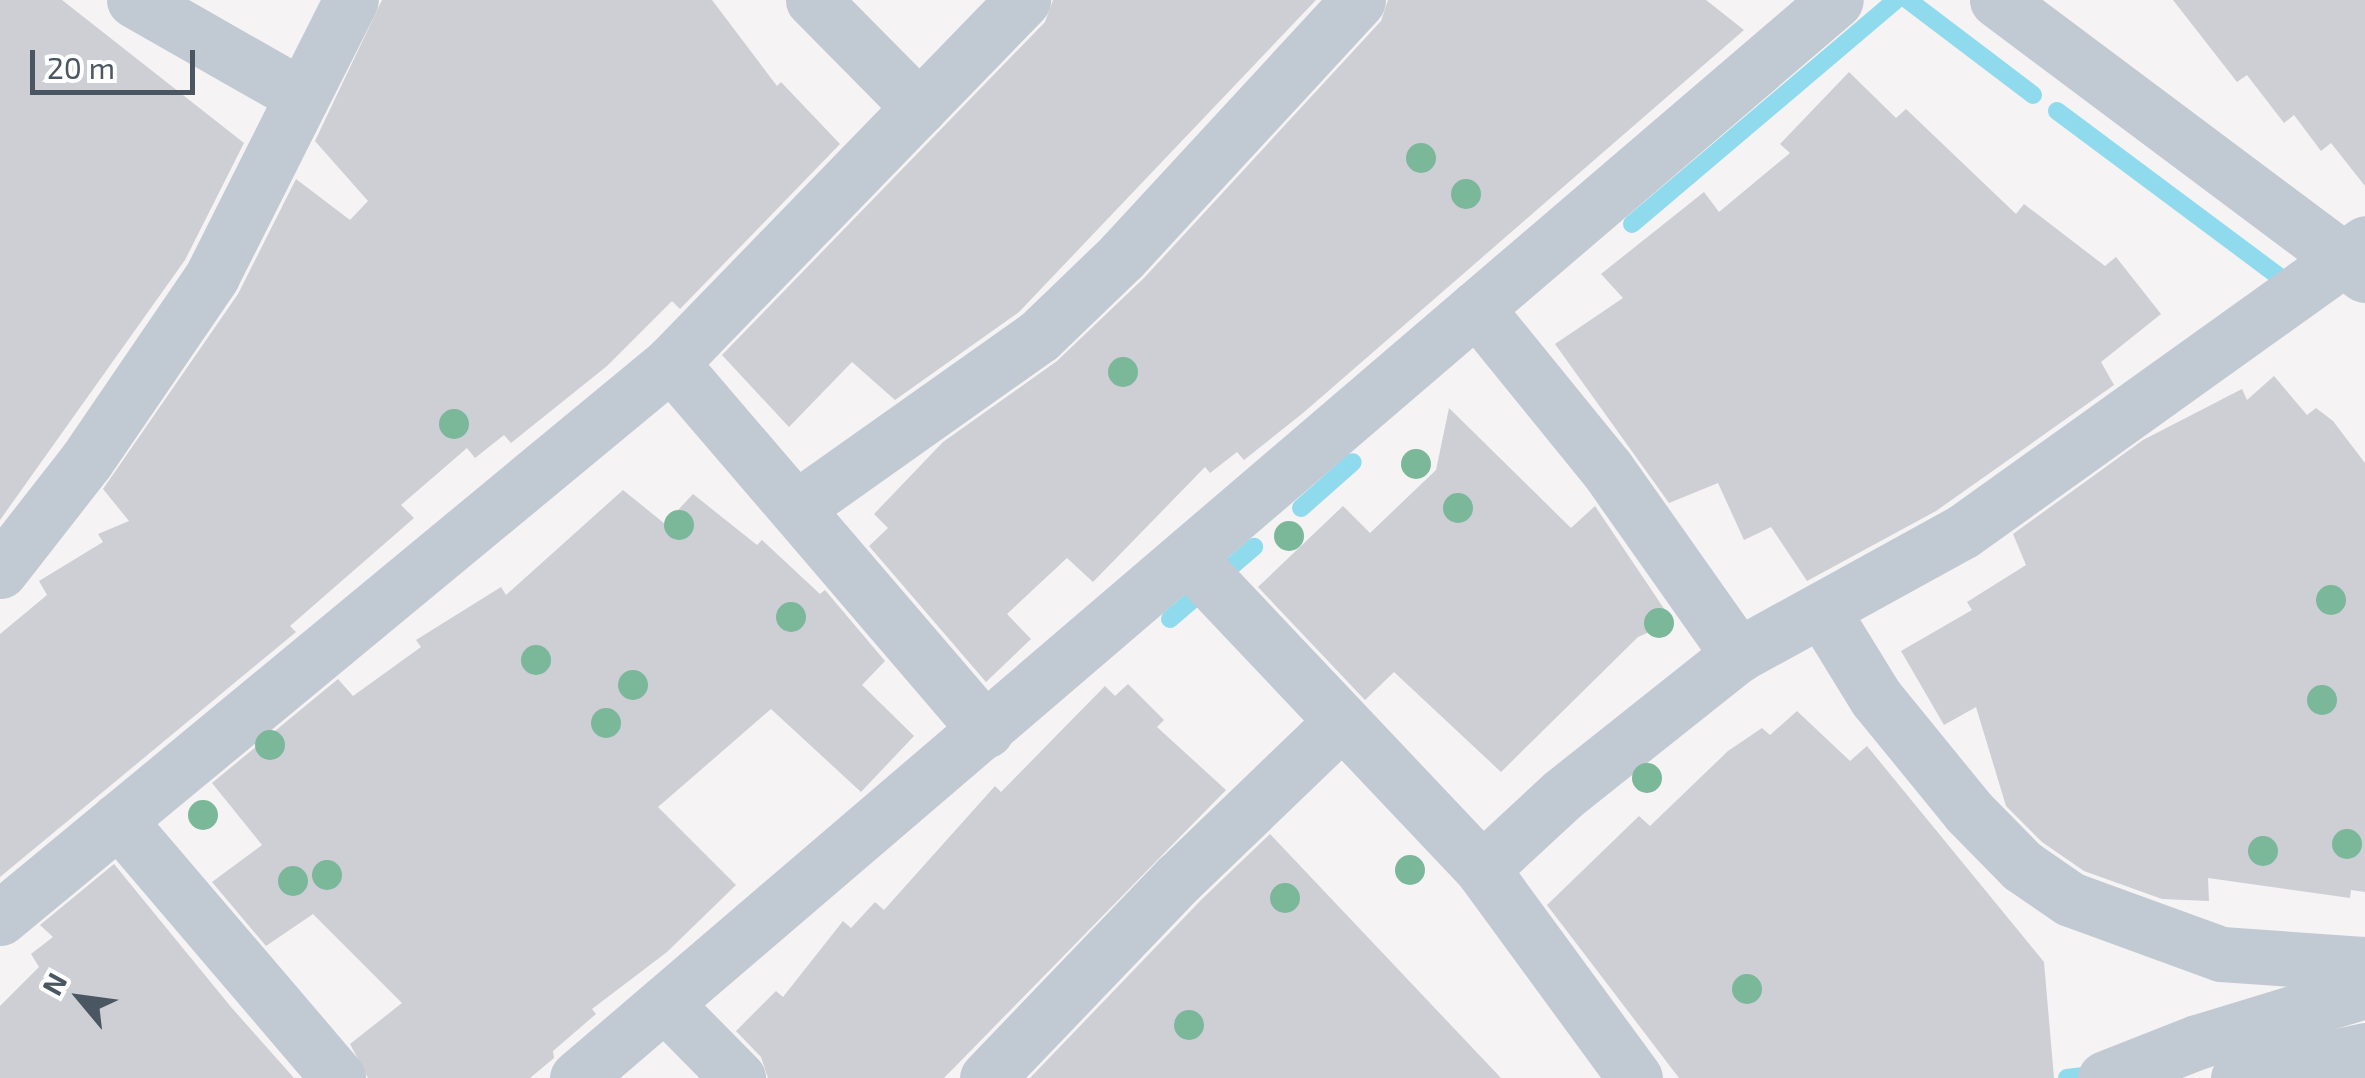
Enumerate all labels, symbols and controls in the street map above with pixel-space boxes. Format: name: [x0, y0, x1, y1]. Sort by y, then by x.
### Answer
scale bar: [35, 30, 200, 92]
text: 20 m: [47, 49, 115, 85]
north arrow: [30, 948, 130, 1048]
text: N: [34, 966, 74, 1001]

